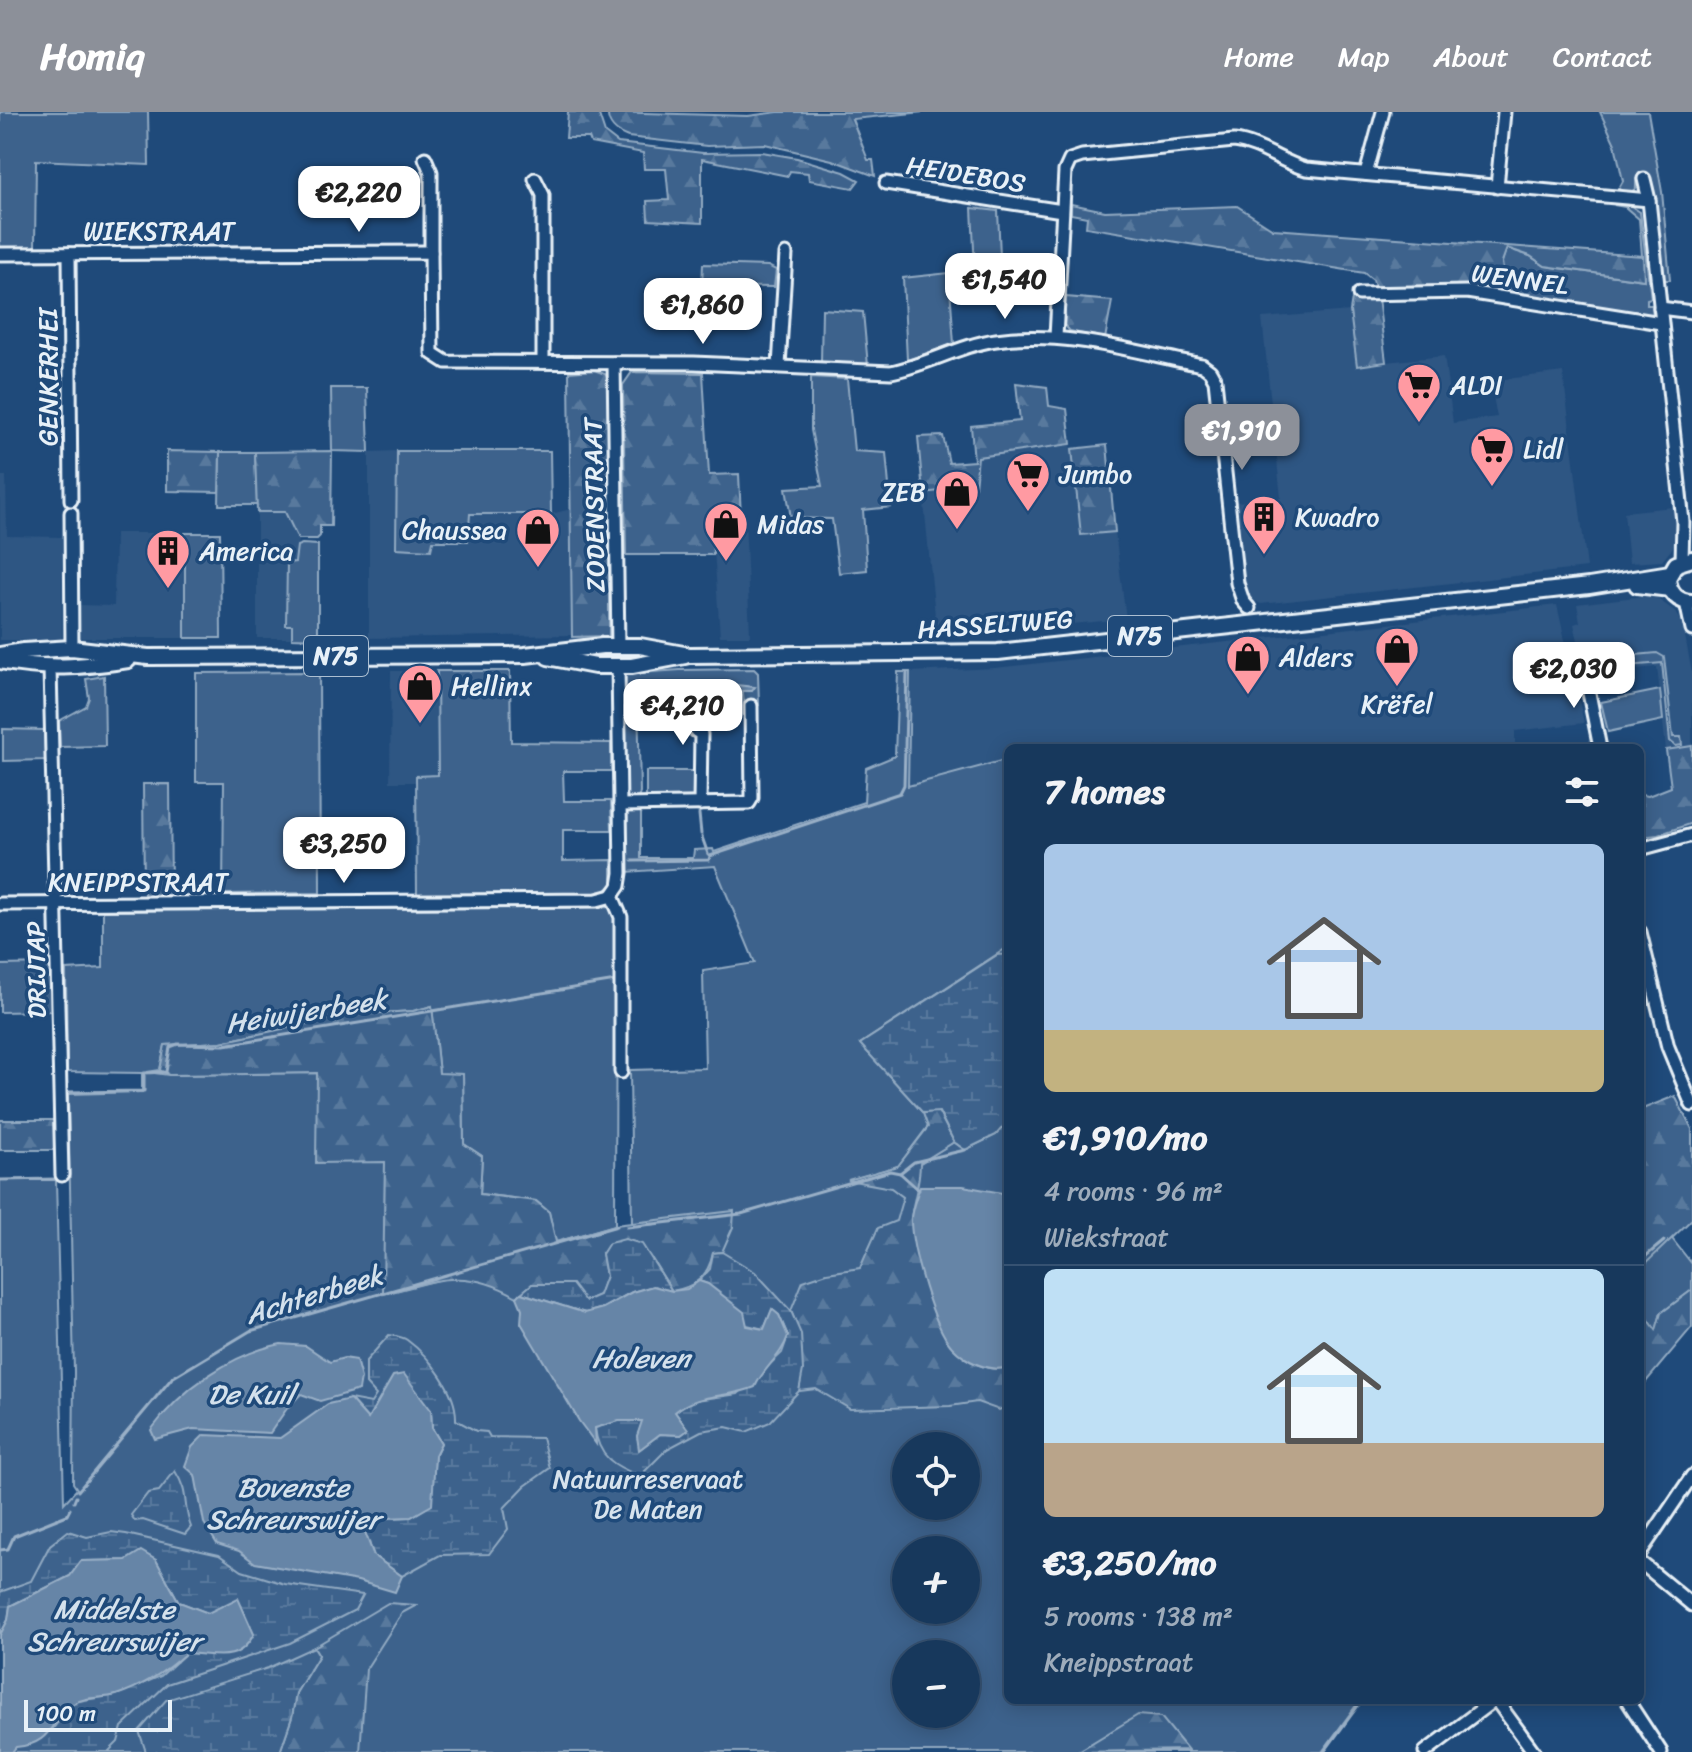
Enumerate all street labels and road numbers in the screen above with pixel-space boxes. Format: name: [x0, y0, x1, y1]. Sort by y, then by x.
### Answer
street label: HEIDEBOS: [903, 142, 1029, 206]
street label: WIEKSTRAAT: [83, 208, 237, 254]
street label: WENNEL: [1469, 249, 1571, 309]
street label: GENKERHEI: [25, 306, 71, 446]
street label: ZODENSTRAAT: [569, 416, 619, 593]
street label: HASSELTWEG: [916, 596, 1074, 652]
road number: N75: [1108, 616, 1172, 656]
road number: N75: [304, 636, 368, 676]
street label: KNEIPPSTRAAT: [48, 859, 230, 905]
street label: DRIJTAP: [12, 921, 60, 1019]

